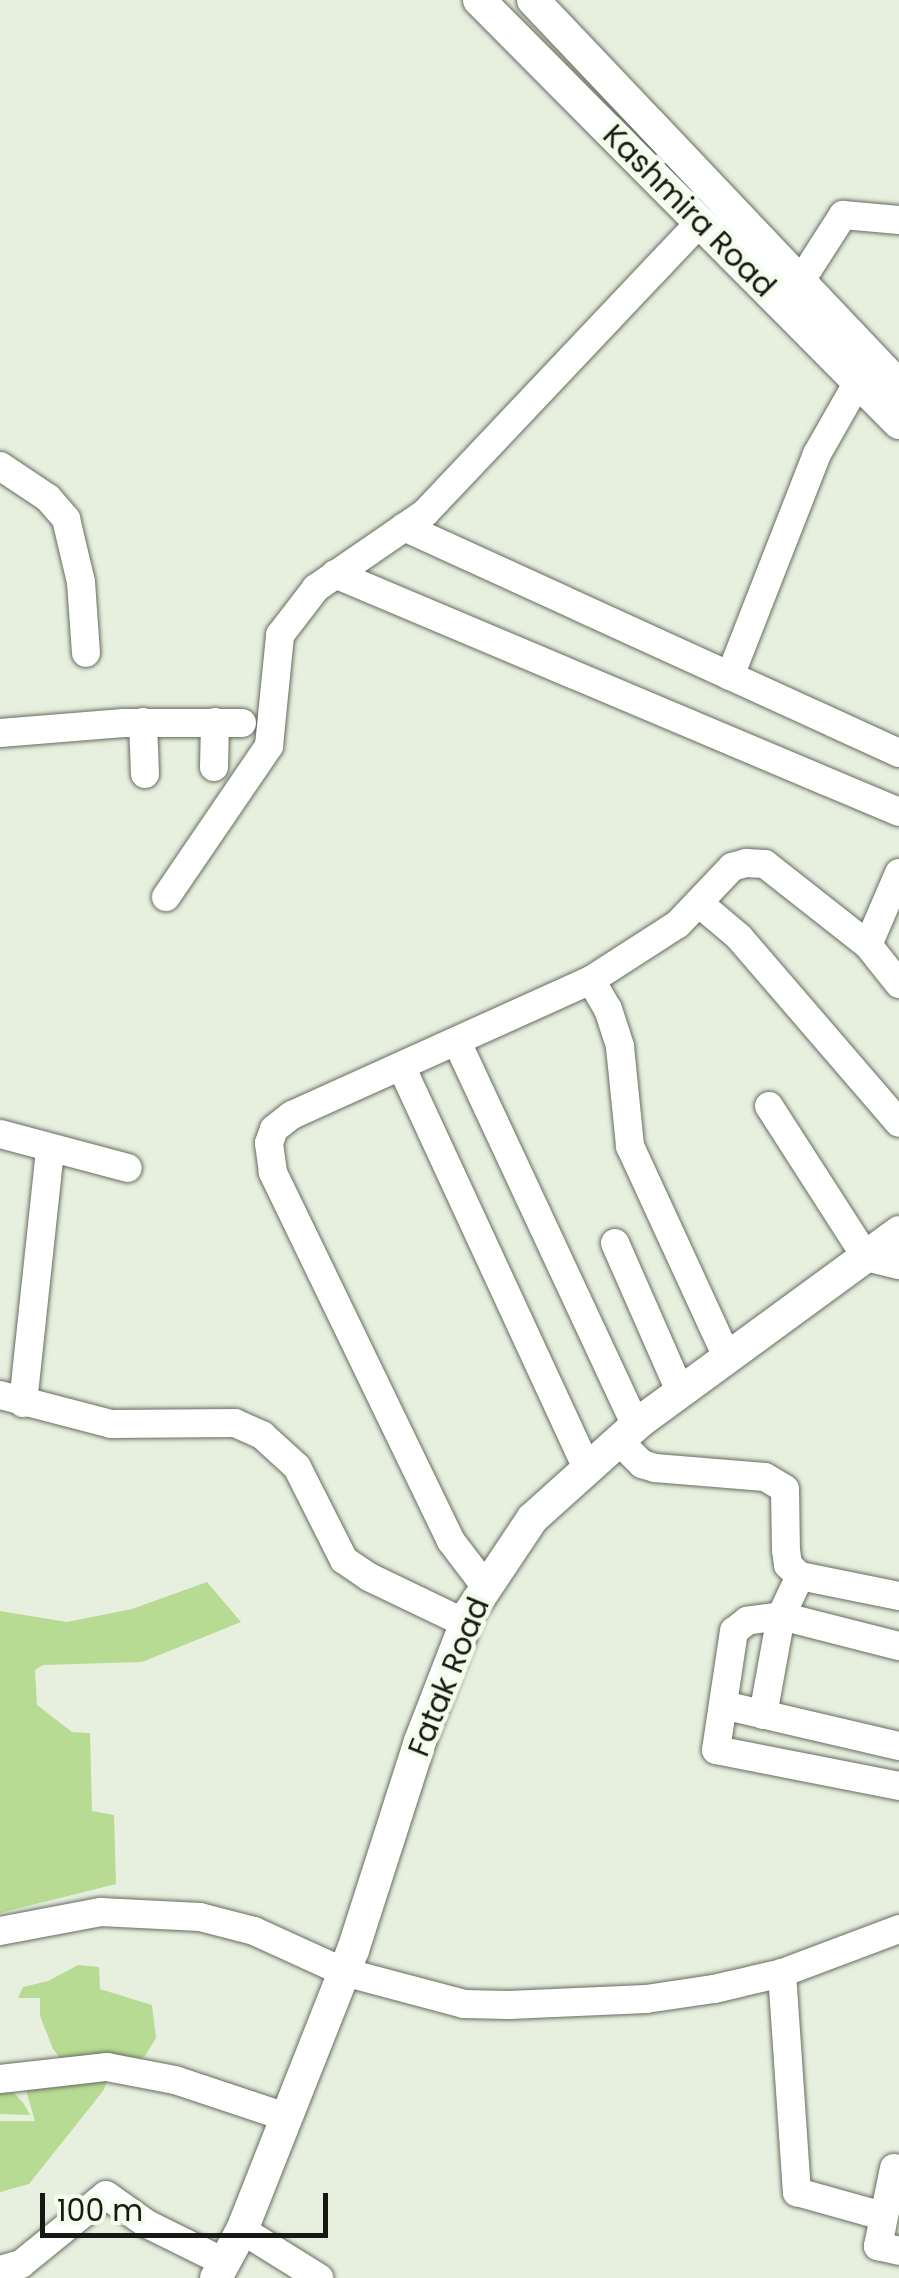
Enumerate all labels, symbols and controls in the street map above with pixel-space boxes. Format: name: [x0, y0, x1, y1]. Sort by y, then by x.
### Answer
street label: Kashmira Road: [595, 117, 783, 305]
street label: Fatak Road: [401, 1592, 497, 1762]
scale bar: [45, 2173, 332, 2235]
text: 100 m: [57, 2189, 143, 2232]

